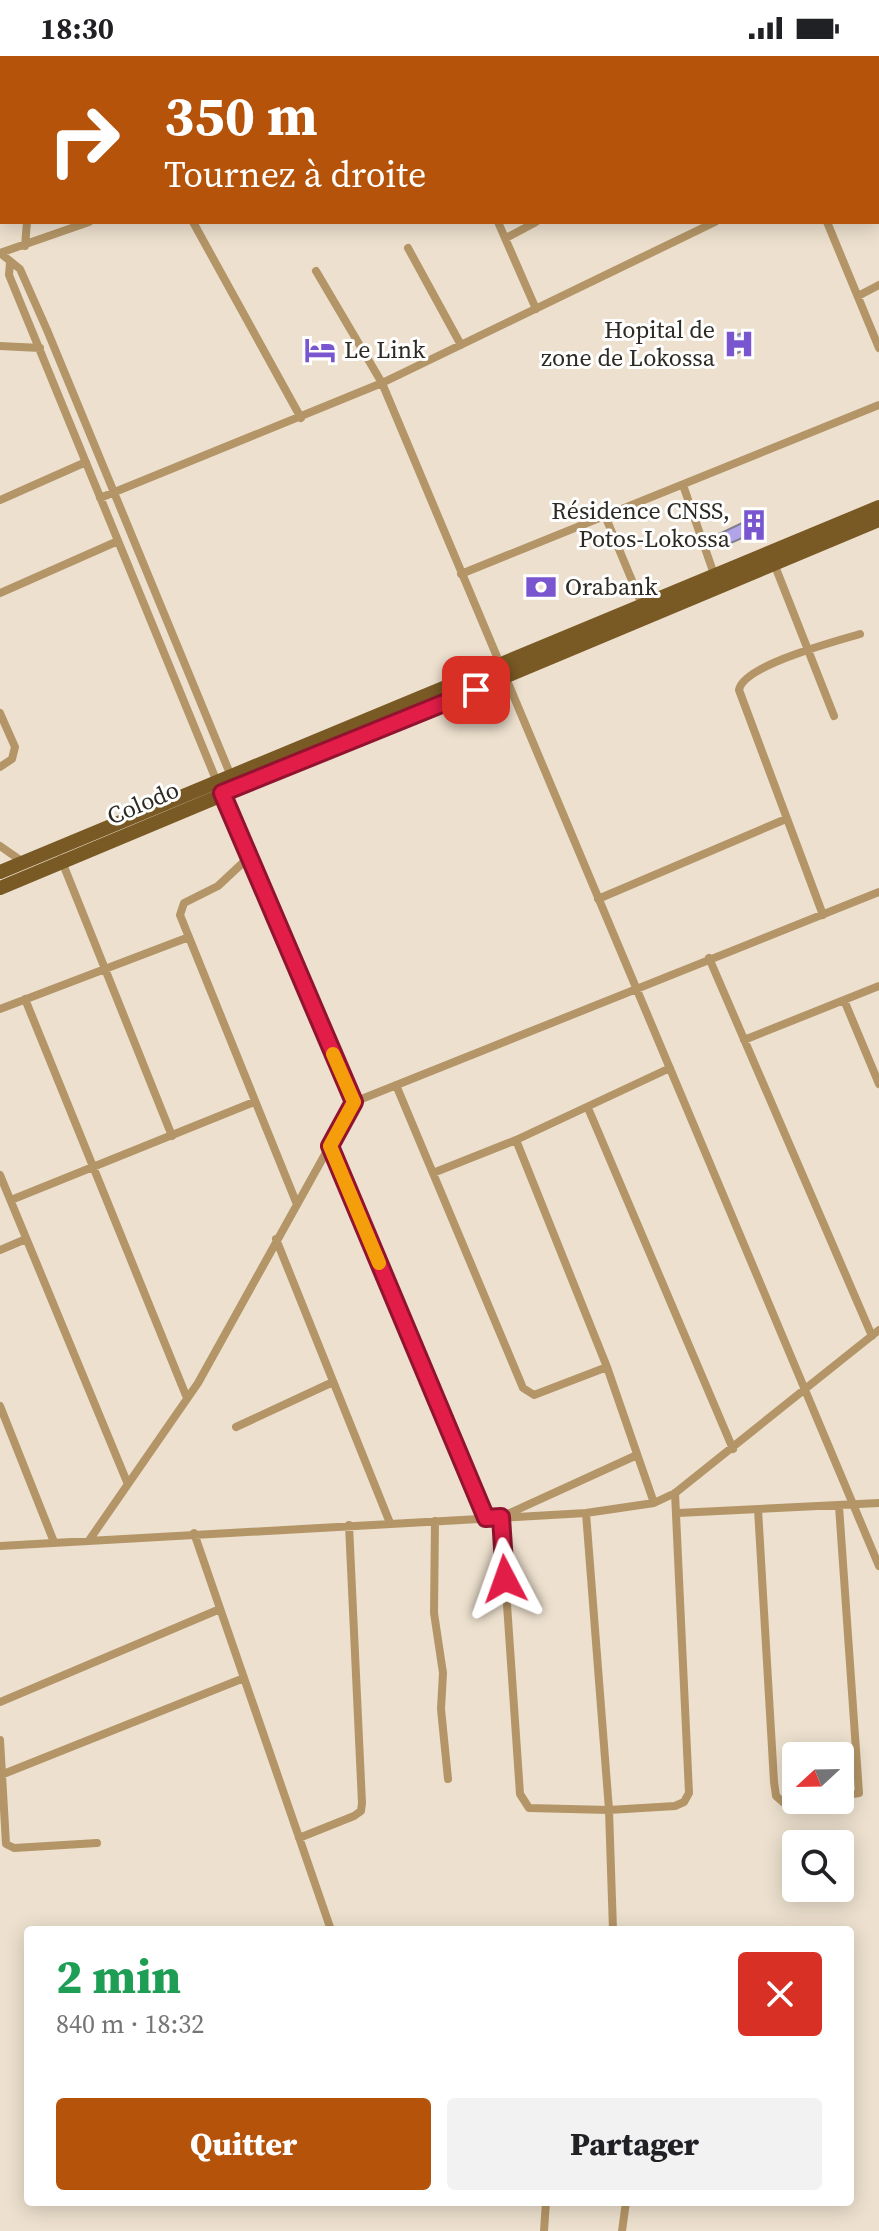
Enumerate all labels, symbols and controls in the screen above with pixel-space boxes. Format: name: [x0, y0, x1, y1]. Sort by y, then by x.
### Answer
text: 18:30: [40, 8, 114, 49]
text: 350 m: [164, 77, 318, 154]
icon: right: [32, 88, 136, 192]
text: Tournez à droite: [164, 150, 426, 199]
place label: Hopital de zone de Lokossa: [541, 313, 716, 374]
hospital icon: Hopital de zone de Lokossa: [722, 327, 756, 361]
hotel icon: Le Link: [303, 333, 337, 367]
place label: Le Link: [344, 333, 426, 366]
place label: Résidence CNSS, Potos-Lokossa: [551, 494, 731, 555]
building icon: Résidence CNSS, Potos-Lokossa: [737, 508, 771, 542]
bank icon: Orabank: [524, 570, 558, 604]
place label: Orabank: [565, 570, 659, 603]
pin: [442, 656, 510, 724]
icon: arrive: [454, 668, 498, 712]
street label: Colodo: [102, 773, 184, 832]
position arrow: [463, 1537, 547, 1621]
north arrow: [782, 1742, 854, 1814]
map controls: [782, 1742, 854, 1902]
button: search: [782, 1830, 854, 1902]
text: 2 min: [56, 1943, 181, 2009]
button: close: [738, 1952, 822, 2036]
text: 840 m · 18:32: [56, 2006, 204, 2042]
button: Quitter: [56, 2098, 431, 2190]
button: Partager: [447, 2098, 822, 2190]

